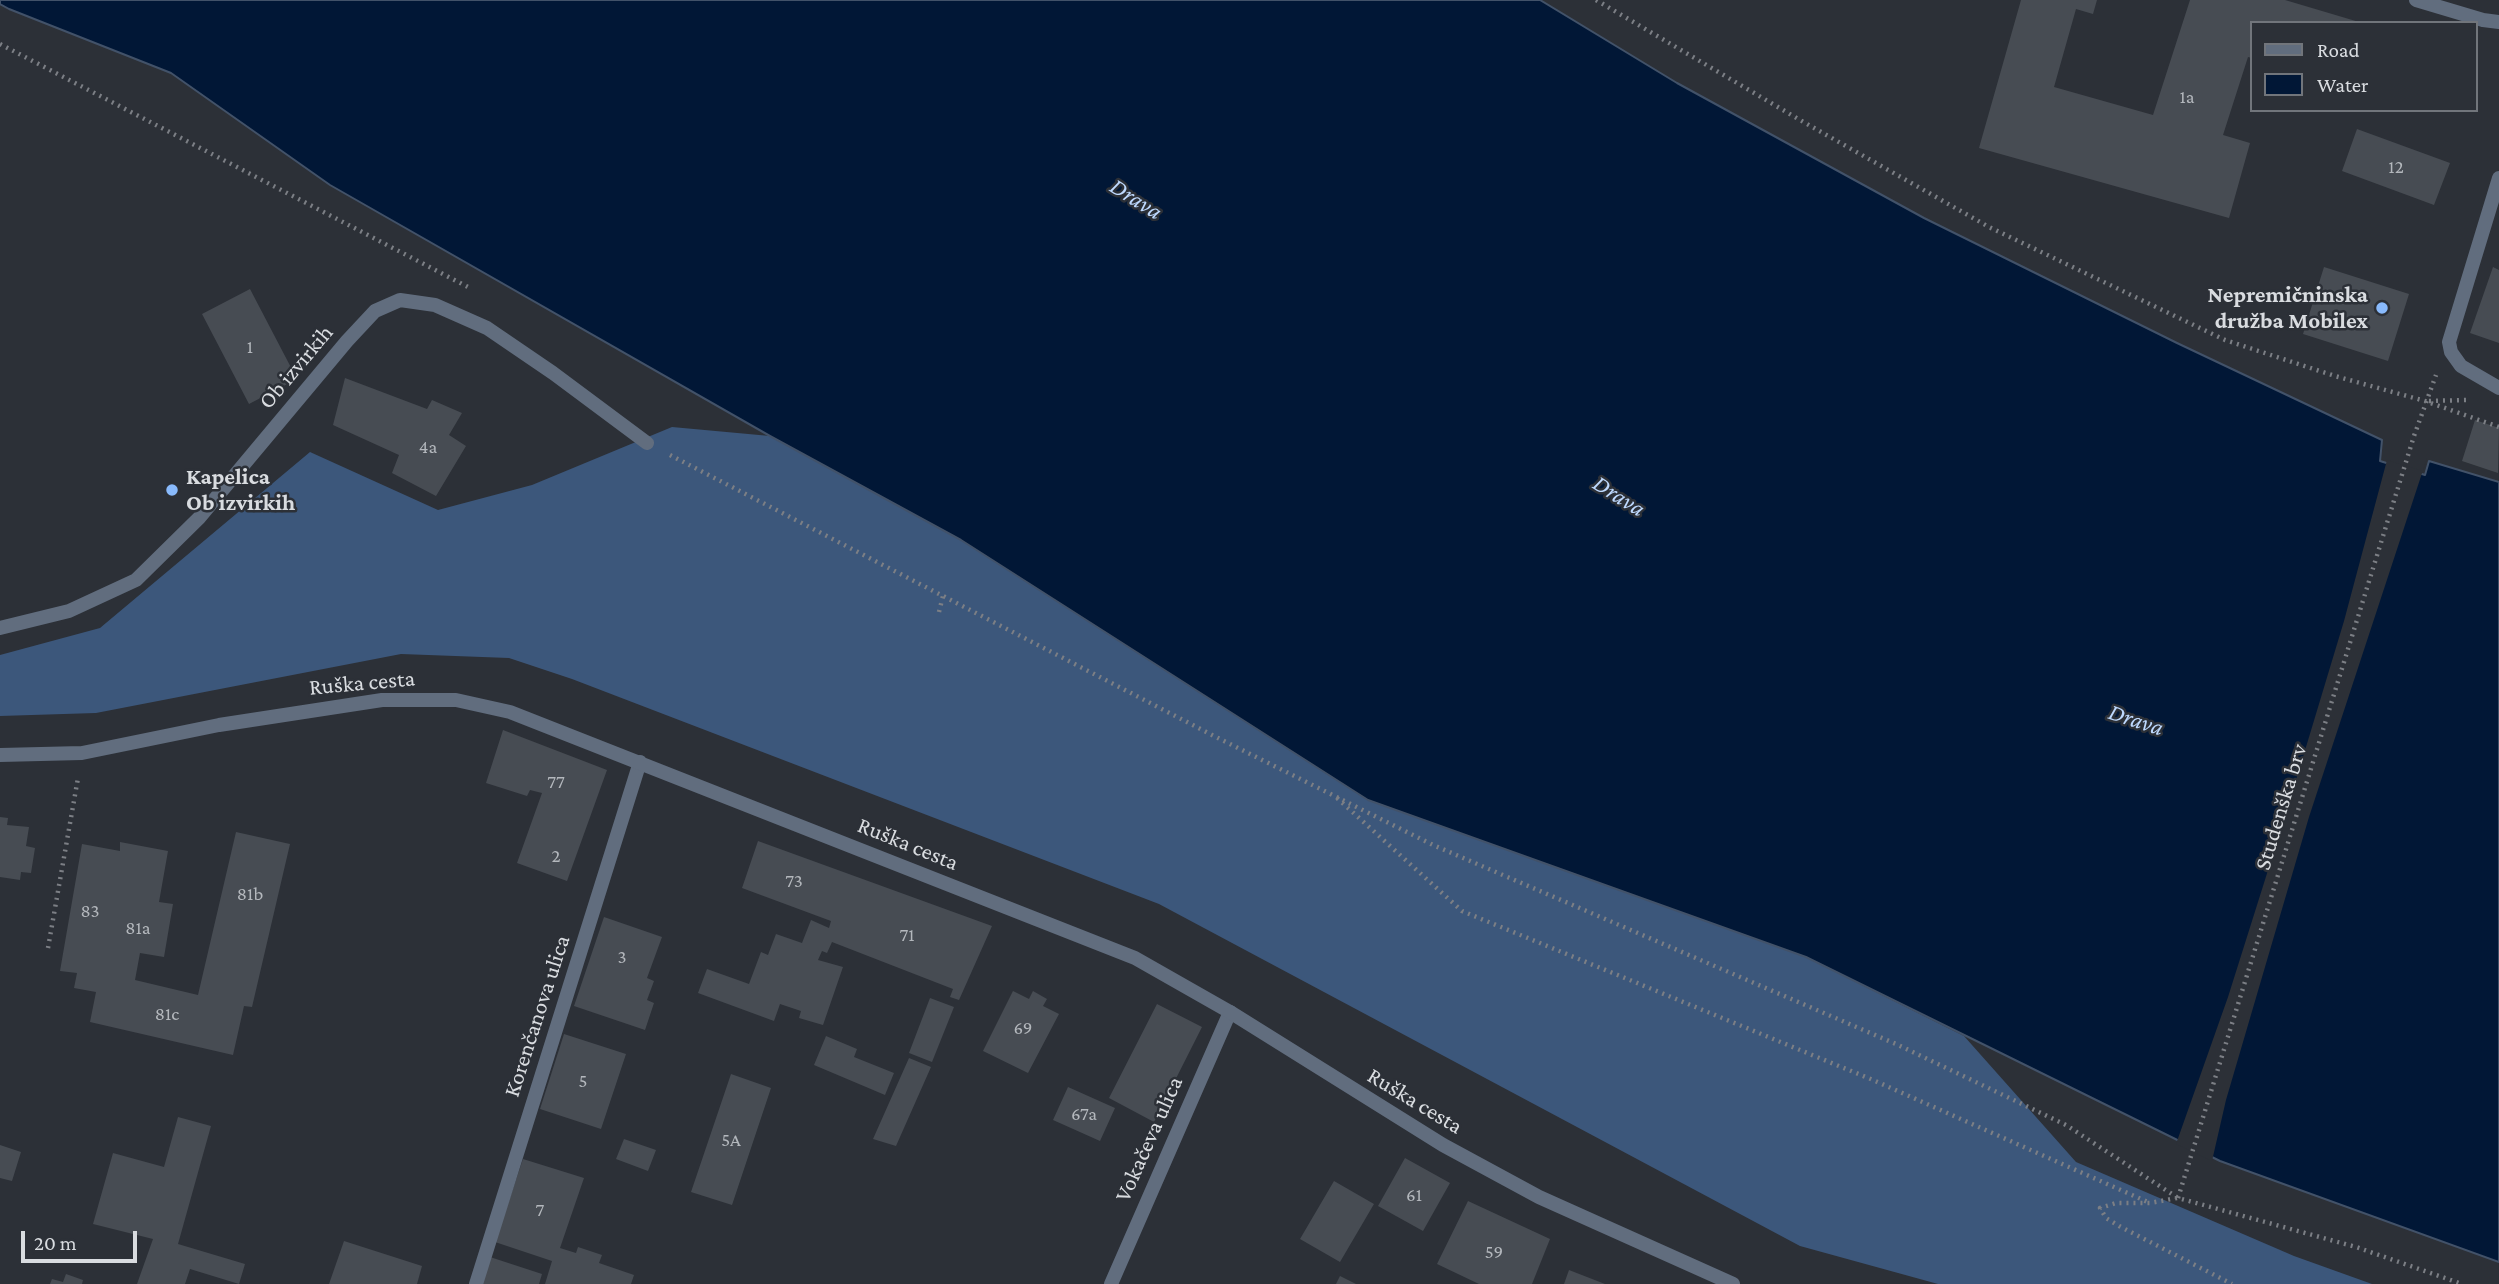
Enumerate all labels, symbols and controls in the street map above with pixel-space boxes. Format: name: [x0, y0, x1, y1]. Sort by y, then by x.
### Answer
legend: [2250, 21, 2478, 112]
text: Road: [2317, 38, 2360, 62]
text: Water: [2317, 73, 2369, 97]
house number: 1a: [2179, 86, 2195, 108]
house number: 12: [2388, 156, 2404, 178]
water label: Drava: [1104, 172, 1168, 226]
place label: Nepremičninska družba Mobilex: [2207, 281, 2368, 335]
marker: Nepremičninska družba Mobilex: [2374, 300, 2390, 316]
street label: Ob izvirkih: [253, 319, 339, 415]
house number: 1: [247, 336, 253, 358]
house number: 4a: [419, 436, 437, 458]
place label: Kapelica Ob izvirkih: [186, 463, 295, 517]
water label: Drava: [1587, 469, 1651, 523]
marker: Kapelica Ob izvirkih: [164, 482, 180, 498]
street label: Ruška cesta: [308, 665, 416, 701]
water label: Drava: [2105, 698, 2167, 742]
street label: Studenška brv: [2249, 741, 2313, 873]
house number: 77: [547, 771, 565, 793]
street label: Ruška cesta: [854, 811, 962, 877]
house number: 2: [551, 845, 561, 867]
house number: 73: [785, 870, 803, 892]
house number: 81b: [237, 883, 263, 905]
house number: 83: [81, 900, 99, 922]
house number: 81a: [125, 917, 151, 939]
house number: 71: [899, 924, 915, 946]
street label: Korenčanova ulica: [498, 932, 576, 1100]
house number: 3: [617, 946, 627, 968]
house number: 81c: [155, 1003, 179, 1025]
house number: 69: [1014, 1017, 1032, 1039]
street label: Ruška cesta: [1362, 1062, 1468, 1140]
house number: 5: [579, 1070, 587, 1092]
street label: Vokačeva ulica: [1109, 1072, 1189, 1206]
house number: 67a: [1071, 1103, 1097, 1125]
house number: 5A: [721, 1129, 741, 1151]
house number: 61: [1406, 1184, 1422, 1206]
house number: 7: [536, 1199, 544, 1221]
scale bar: [24, 1218, 140, 1262]
text: 20 m: [34, 1231, 77, 1255]
house number: 59: [1485, 1241, 1503, 1263]

